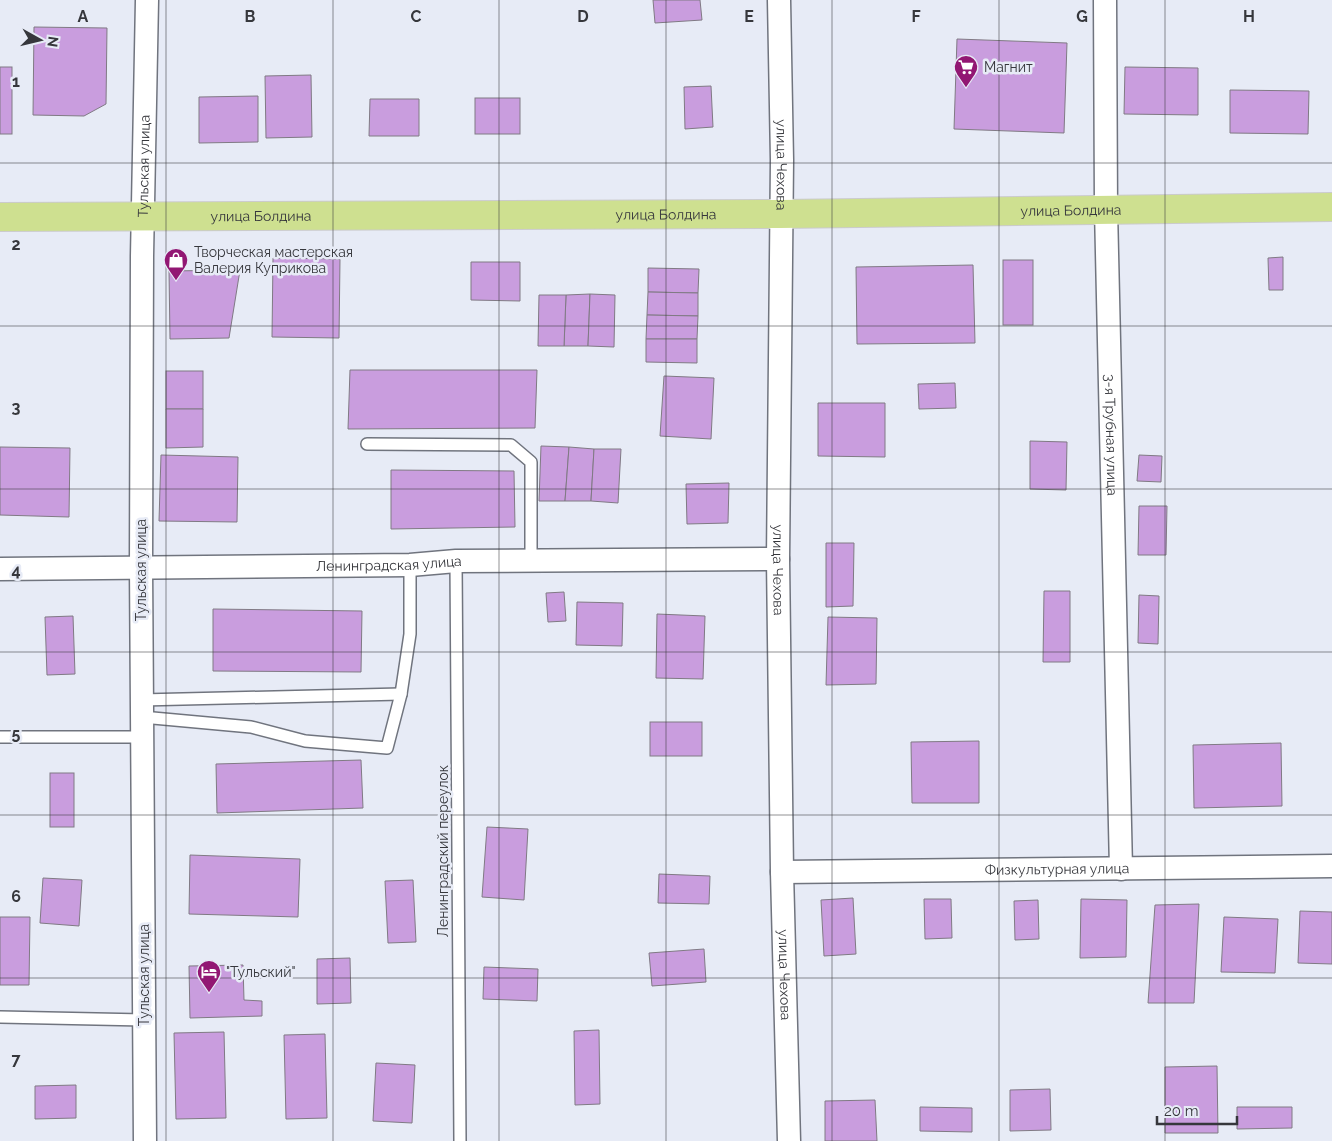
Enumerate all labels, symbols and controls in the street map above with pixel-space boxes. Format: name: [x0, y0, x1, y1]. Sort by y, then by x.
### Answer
text: A: [78, 7, 89, 26]
text: B: [245, 7, 256, 26]
text: C: [411, 7, 422, 26]
text: D: [577, 7, 589, 26]
text: E: [744, 7, 754, 26]
text: F: [911, 7, 921, 26]
text: G: [1076, 7, 1088, 26]
text: H: [1243, 7, 1255, 26]
north arrow: [15, 15, 65, 65]
text: N: [44, 35, 62, 48]
supermarket icon: Магнит: [953, 54, 979, 88]
place label: Магнит: [984, 59, 1033, 75]
text: 1: [12, 72, 20, 91]
street label: Тульская улица: [135, 115, 153, 217]
street label: улица Чехова: [773, 119, 790, 211]
street label: улица Болдина: [1020, 202, 1122, 219]
street label: улица Болдина: [615, 206, 716, 223]
street label: улица Болдина: [210, 208, 311, 224]
text: 2: [11, 235, 21, 254]
place label: Творческая мастерская Валерия Куприкова: [194, 244, 353, 276]
shop icon: Творческая мастерская Валерия Куприкова: [163, 247, 189, 281]
street label: 3-я Трубная улица: [1102, 374, 1121, 496]
text: 3: [12, 398, 21, 417]
street label: Тульская улица: [133, 519, 149, 621]
street label: улица Чехова: [770, 524, 787, 616]
street label: Ленинградская улица: [316, 553, 462, 574]
text: 4: [11, 561, 21, 580]
text: 5: [12, 724, 21, 743]
street label: Ленинградский переулок: [435, 765, 451, 937]
street label: Физкультурная улица: [985, 860, 1129, 878]
text: 6: [11, 887, 21, 906]
street label: Тульская улица: [136, 924, 152, 1026]
street label: улица Чехова: [775, 929, 794, 1021]
hotel icon: "Тульский": [196, 959, 222, 993]
place label: "Тульский": [226, 964, 296, 980]
text: 7: [12, 1050, 21, 1069]
scale bar: [1157, 1094, 1237, 1126]
text: 20 m: [1164, 1102, 1199, 1120]

